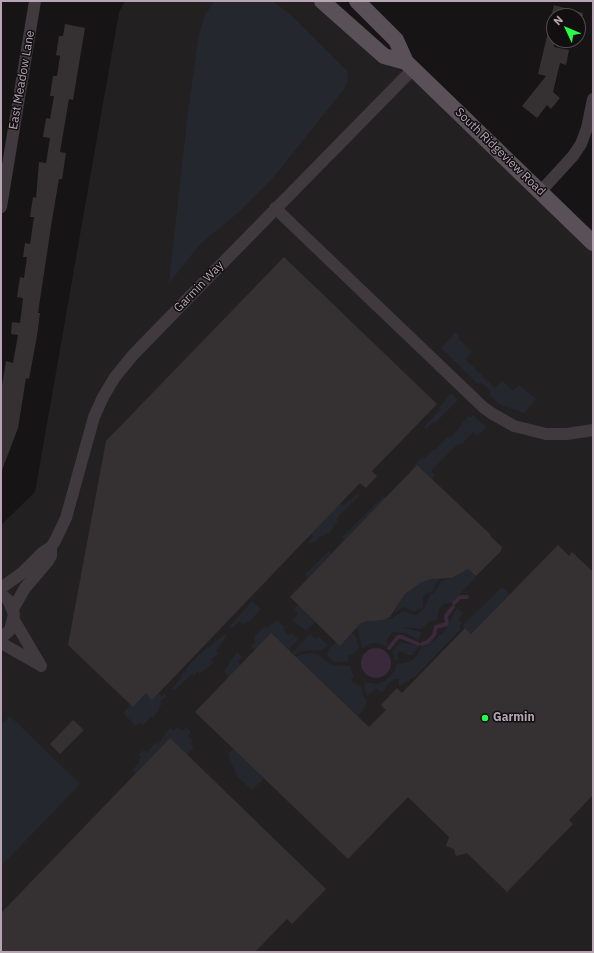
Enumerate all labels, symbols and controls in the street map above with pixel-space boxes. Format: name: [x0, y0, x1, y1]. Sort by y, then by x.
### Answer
north arrow: [546, 8, 586, 48]
text: N: [550, 13, 566, 28]
street label: East Meadow Lane: [6, 29, 38, 131]
street label: South Ridgeview Road: [452, 105, 548, 199]
street label: Garmin Way: [171, 259, 227, 315]
place label: Garmin: [493, 711, 535, 725]
marker: Garmin: [480, 713, 490, 723]

